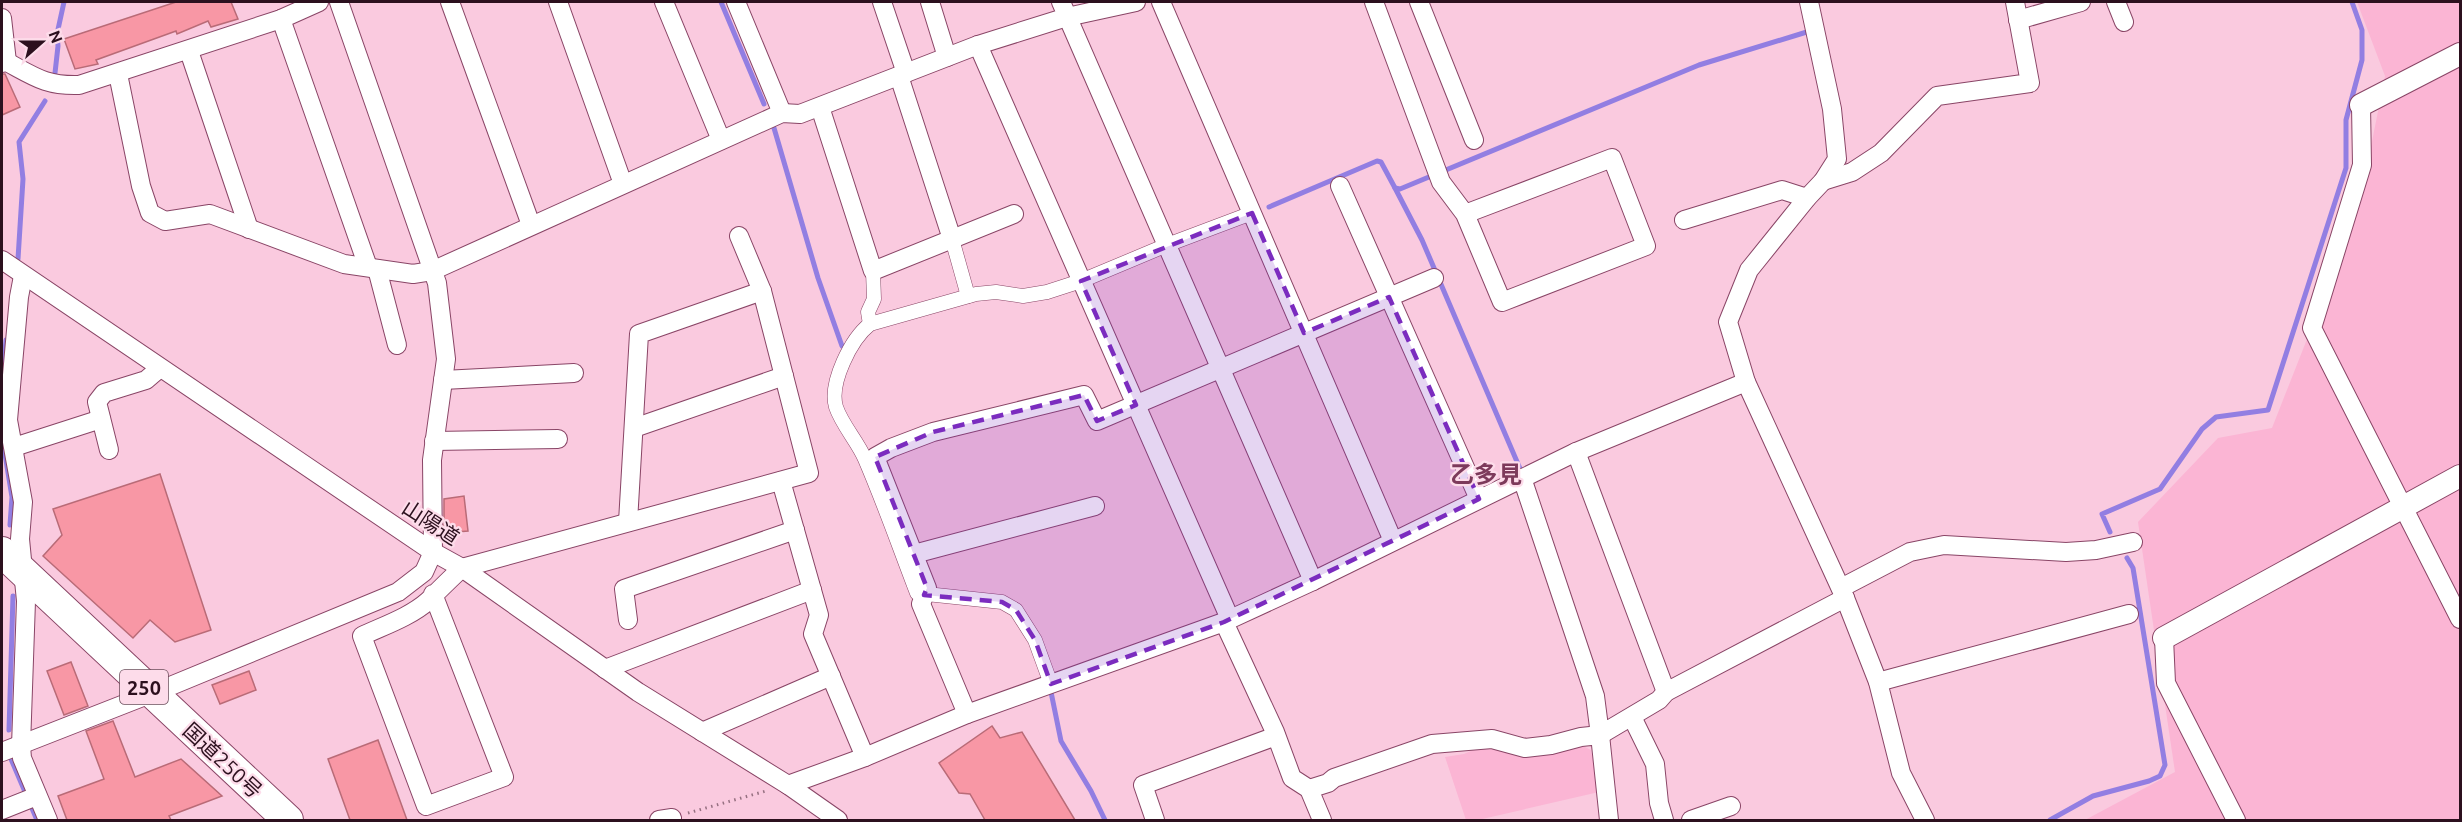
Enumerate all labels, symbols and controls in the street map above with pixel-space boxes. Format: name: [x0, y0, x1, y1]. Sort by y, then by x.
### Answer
north arrow: [12, 12, 72, 72]
text: N: [45, 28, 67, 45]
district label: 乙多見: [1450, 461, 1522, 488]
street label: 山陽道: [398, 495, 464, 549]
road number: 250: [120, 670, 168, 704]
street label: 国道250号: [179, 718, 267, 802]

